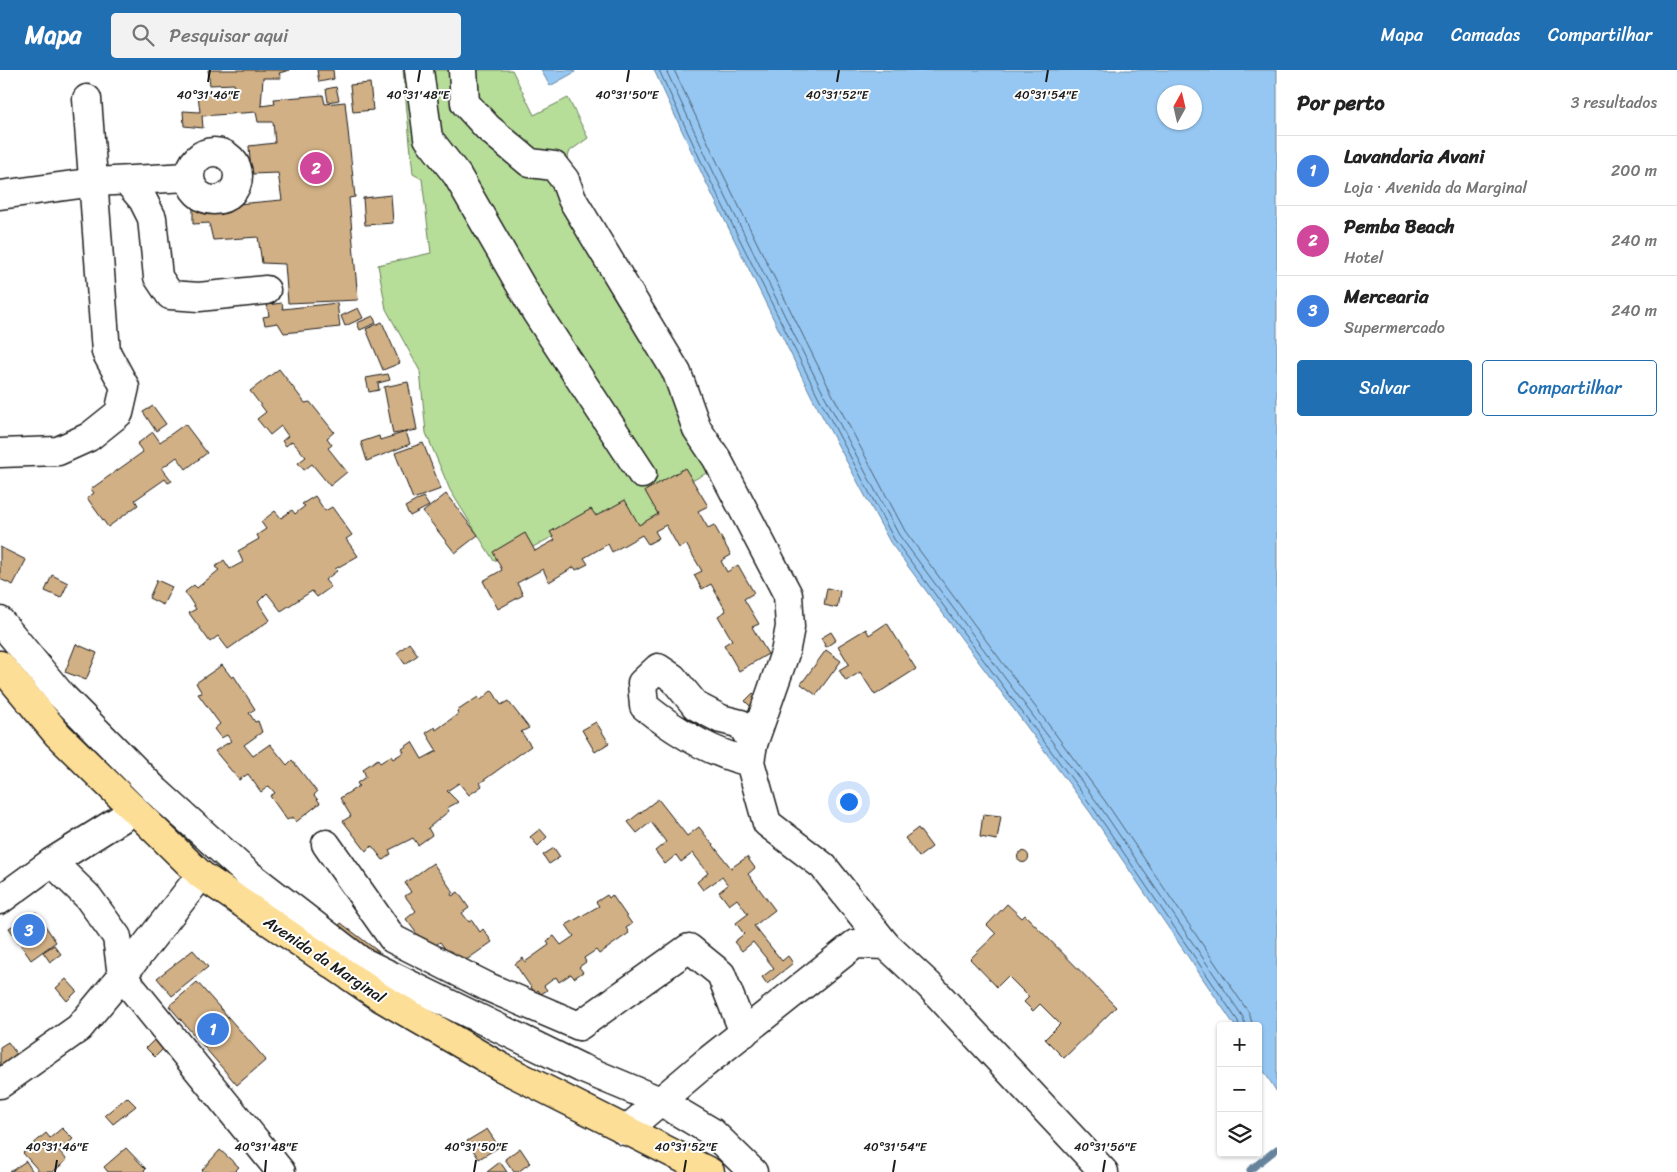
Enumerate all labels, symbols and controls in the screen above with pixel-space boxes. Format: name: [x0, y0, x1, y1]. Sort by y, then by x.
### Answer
search box: [111, 13, 461, 58]
text: Mapa: [25, 14, 81, 56]
text: Pesquisar aqui: [169, 19, 288, 52]
text: Mapa: [1381, 19, 1423, 51]
text: Camadas: [1451, 19, 1520, 51]
text: Compartilhar: [1548, 19, 1652, 51]
icon: search: [129, 21, 157, 49]
text: 40°31'46"E: [177, 84, 241, 106]
text: 40°31'48"E: [387, 84, 451, 106]
text: 40°31'50"E: [596, 84, 660, 106]
text: 40°31'52"E: [806, 84, 869, 106]
text: 40°31'54"E: [1015, 84, 1079, 106]
text: Por perto: [1297, 84, 1385, 122]
north arrow: [1157, 85, 1202, 130]
text: 3 resultados: [1571, 88, 1657, 117]
text: Lavandaria Avani: [1344, 140, 1484, 173]
pin: 2: [300, 149, 332, 187]
text: 1: [1310, 156, 1316, 185]
text: 200 m: [1611, 156, 1657, 185]
text: Loja · Avenida da Marginal: [1344, 173, 1527, 202]
text: Pemba Beach: [1344, 210, 1455, 243]
text: 2: [1308, 226, 1318, 255]
text: 240 m: [1611, 226, 1657, 255]
text: Hotel: [1344, 243, 1383, 272]
text: Mercearia: [1344, 280, 1428, 313]
text: 3: [1309, 296, 1317, 325]
text: 240 m: [1611, 296, 1657, 325]
text: Supermercado: [1344, 313, 1445, 342]
button: Salvar: [1297, 360, 1472, 416]
button: Compartilhar: [1482, 360, 1657, 416]
your location: [836, 789, 862, 815]
street label: Avenida da Marginal: [257, 907, 392, 1011]
pin: 3: [13, 911, 45, 949]
pin: 1: [197, 1010, 229, 1048]
map controls: [1217, 1022, 1262, 1157]
button: +: [1217, 1022, 1262, 1067]
button: −: [1217, 1067, 1262, 1112]
button: layers: [1217, 1112, 1262, 1157]
text: 40°31'46"E: [26, 1136, 90, 1158]
text: 40°31'48"E: [235, 1136, 299, 1158]
text: 40°31'50"E: [445, 1136, 509, 1158]
text: 40°31'52"E: [655, 1136, 718, 1158]
text: 40°31'54"E: [864, 1136, 928, 1158]
text: 40°31'56"E: [1074, 1136, 1137, 1158]

